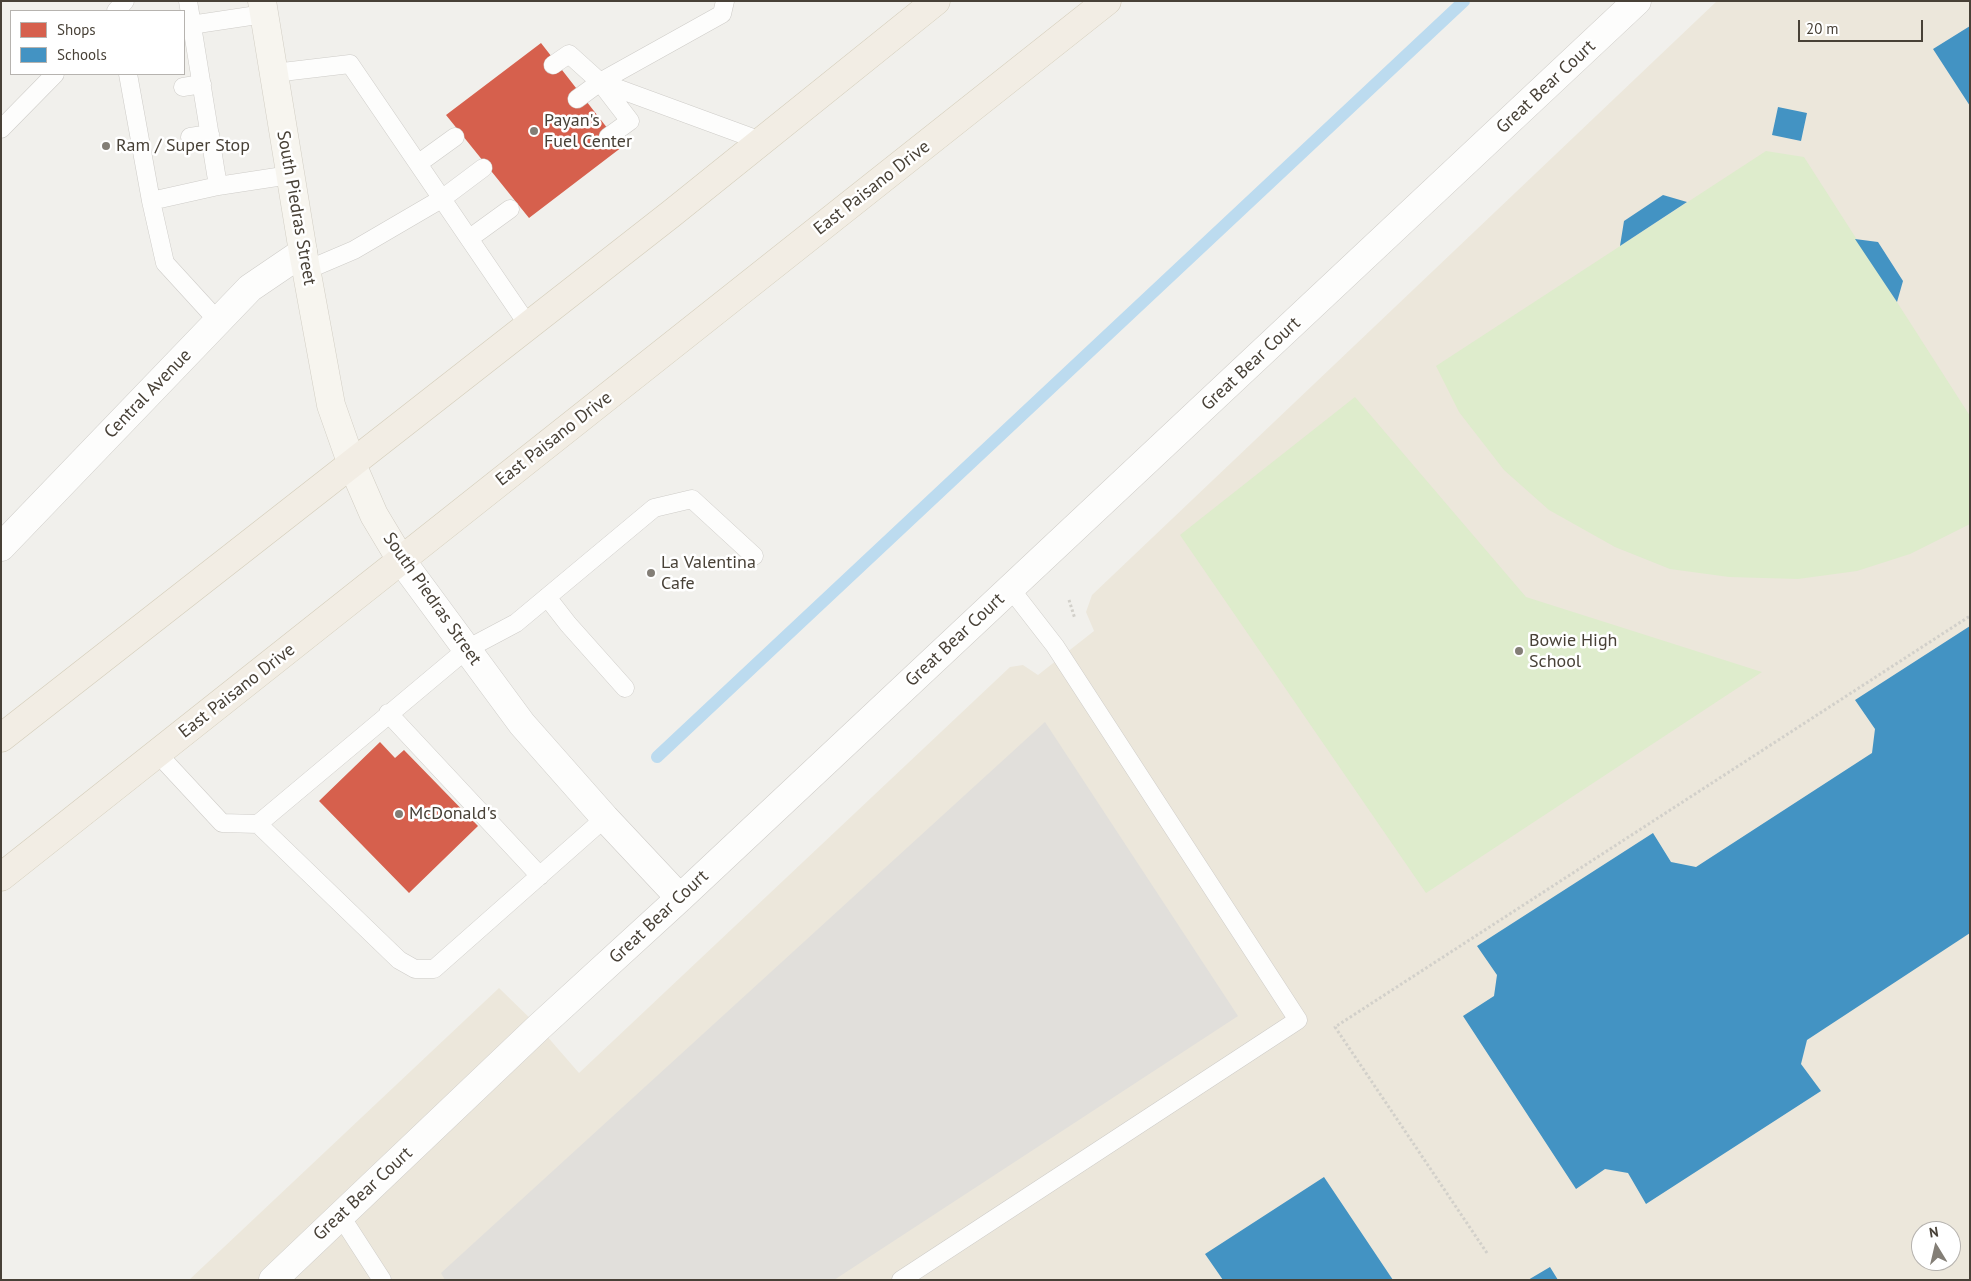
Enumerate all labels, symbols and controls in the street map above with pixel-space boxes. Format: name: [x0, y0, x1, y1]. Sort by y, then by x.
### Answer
legend: [10, 10, 185, 75]
scale bar: [1801, 10, 1926, 42]
text: 20 m: [1806, 19, 1839, 38]
text: Shops: [57, 20, 96, 39]
street label: Great Bear Court: [1492, 36, 1600, 138]
text: Schools: [57, 45, 107, 64]
place label: Payan's Fuel Center: [544, 110, 632, 152]
marker: Payan's Fuel Center: [528, 125, 540, 137]
street label: South Piedras Street: [272, 129, 320, 287]
place label: Ram / Super Stop: [116, 135, 250, 157]
street label: East Paisano Drive: [810, 136, 934, 240]
marker: Ram / Super Stop: [100, 140, 112, 152]
street label: Great Bear Court: [1197, 313, 1305, 415]
street label: Central Avenue: [100, 345, 196, 443]
street label: East Paisano Drive: [492, 387, 616, 491]
street label: South Piedras Street: [378, 529, 486, 669]
place label: La Valentina Cafe: [661, 552, 756, 594]
marker: La Valentina Cafe: [645, 567, 657, 579]
street label: Great Bear Court: [901, 589, 1009, 691]
place label: Bowie High School: [1529, 630, 1617, 672]
street label: East Paisano Drive: [175, 639, 299, 743]
marker: Bowie High School: [1513, 645, 1525, 657]
place label: McDonald's: [409, 803, 497, 825]
marker: McDonald's: [393, 808, 405, 820]
street label: Great Bear Court: [605, 866, 713, 968]
street label: Great Bear Court: [309, 1143, 417, 1245]
north arrow: [1911, 1221, 1961, 1271]
text: N: [1928, 1223, 1940, 1242]

